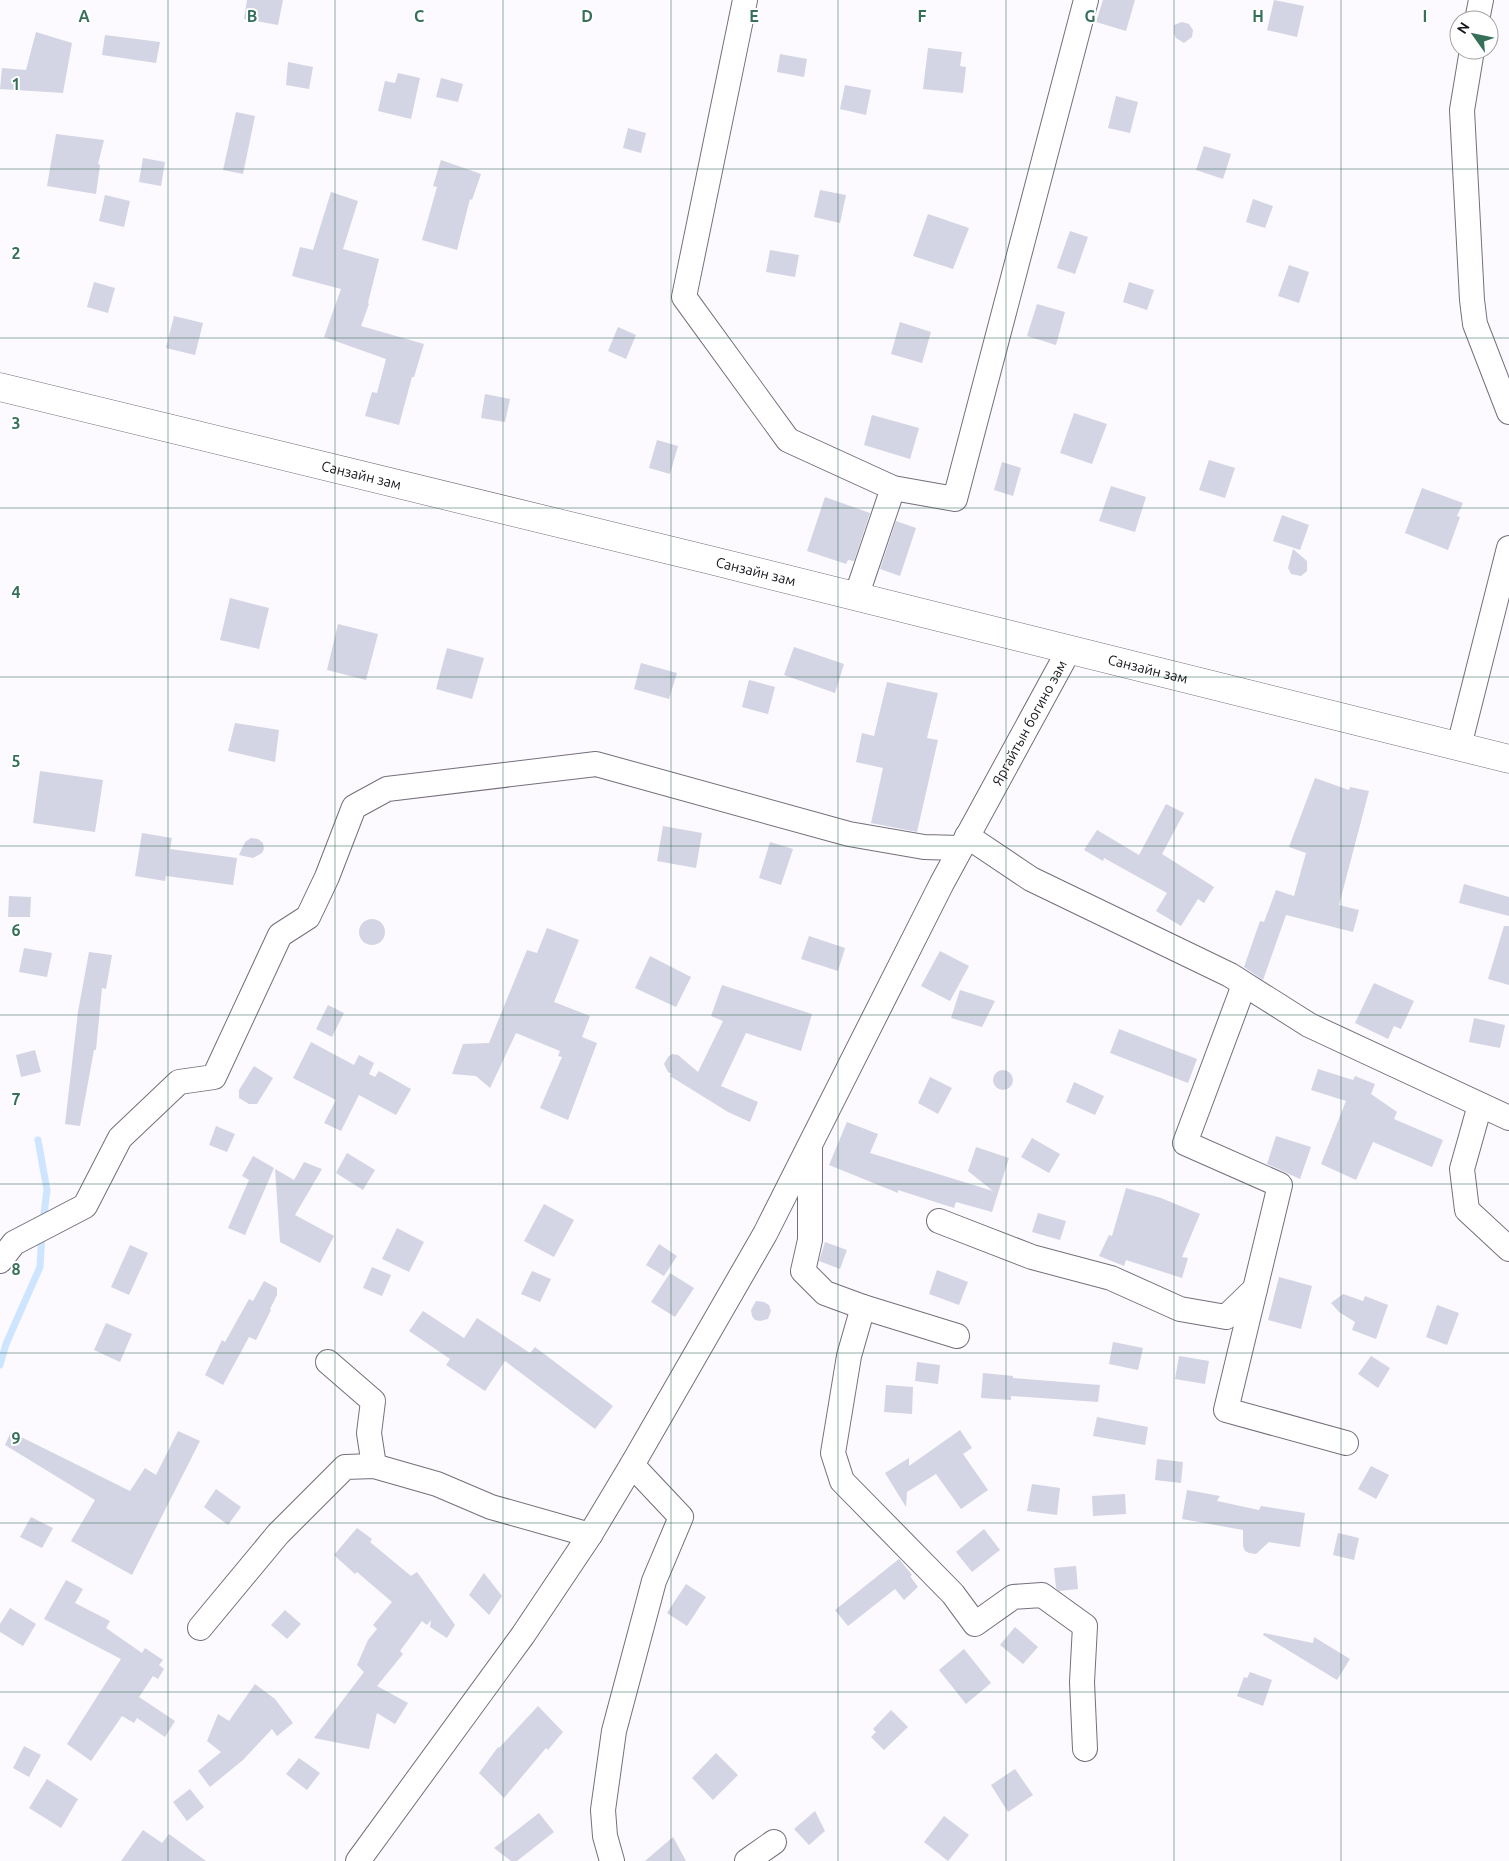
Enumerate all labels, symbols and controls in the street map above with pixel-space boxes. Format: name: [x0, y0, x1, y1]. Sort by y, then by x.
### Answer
text: A: [78, 7, 90, 25]
text: B: [247, 7, 257, 25]
text: C: [414, 7, 424, 25]
text: D: [581, 7, 593, 25]
text: E: [749, 7, 759, 25]
text: F: [918, 7, 927, 25]
text: G: [1084, 7, 1096, 25]
text: H: [1252, 7, 1264, 25]
text: I: [1423, 7, 1427, 25]
north arrow: [1449, 10, 1499, 60]
text: N: [1454, 19, 1473, 37]
text: 1: [11, 75, 21, 93]
text: 2: [11, 244, 21, 262]
text: 3: [11, 414, 21, 432]
street label: Санзайн зам: [320, 458, 403, 493]
street label: Санзайн зам: [714, 554, 797, 589]
text: 4: [11, 583, 21, 601]
street label: Санзайн зам: [1106, 651, 1189, 687]
street label: Яргайтын богино зам: [989, 657, 1070, 788]
text: 5: [11, 752, 21, 770]
text: 6: [11, 921, 21, 939]
text: 7: [11, 1090, 21, 1108]
text: 8: [11, 1260, 21, 1278]
text: 9: [11, 1429, 21, 1447]

